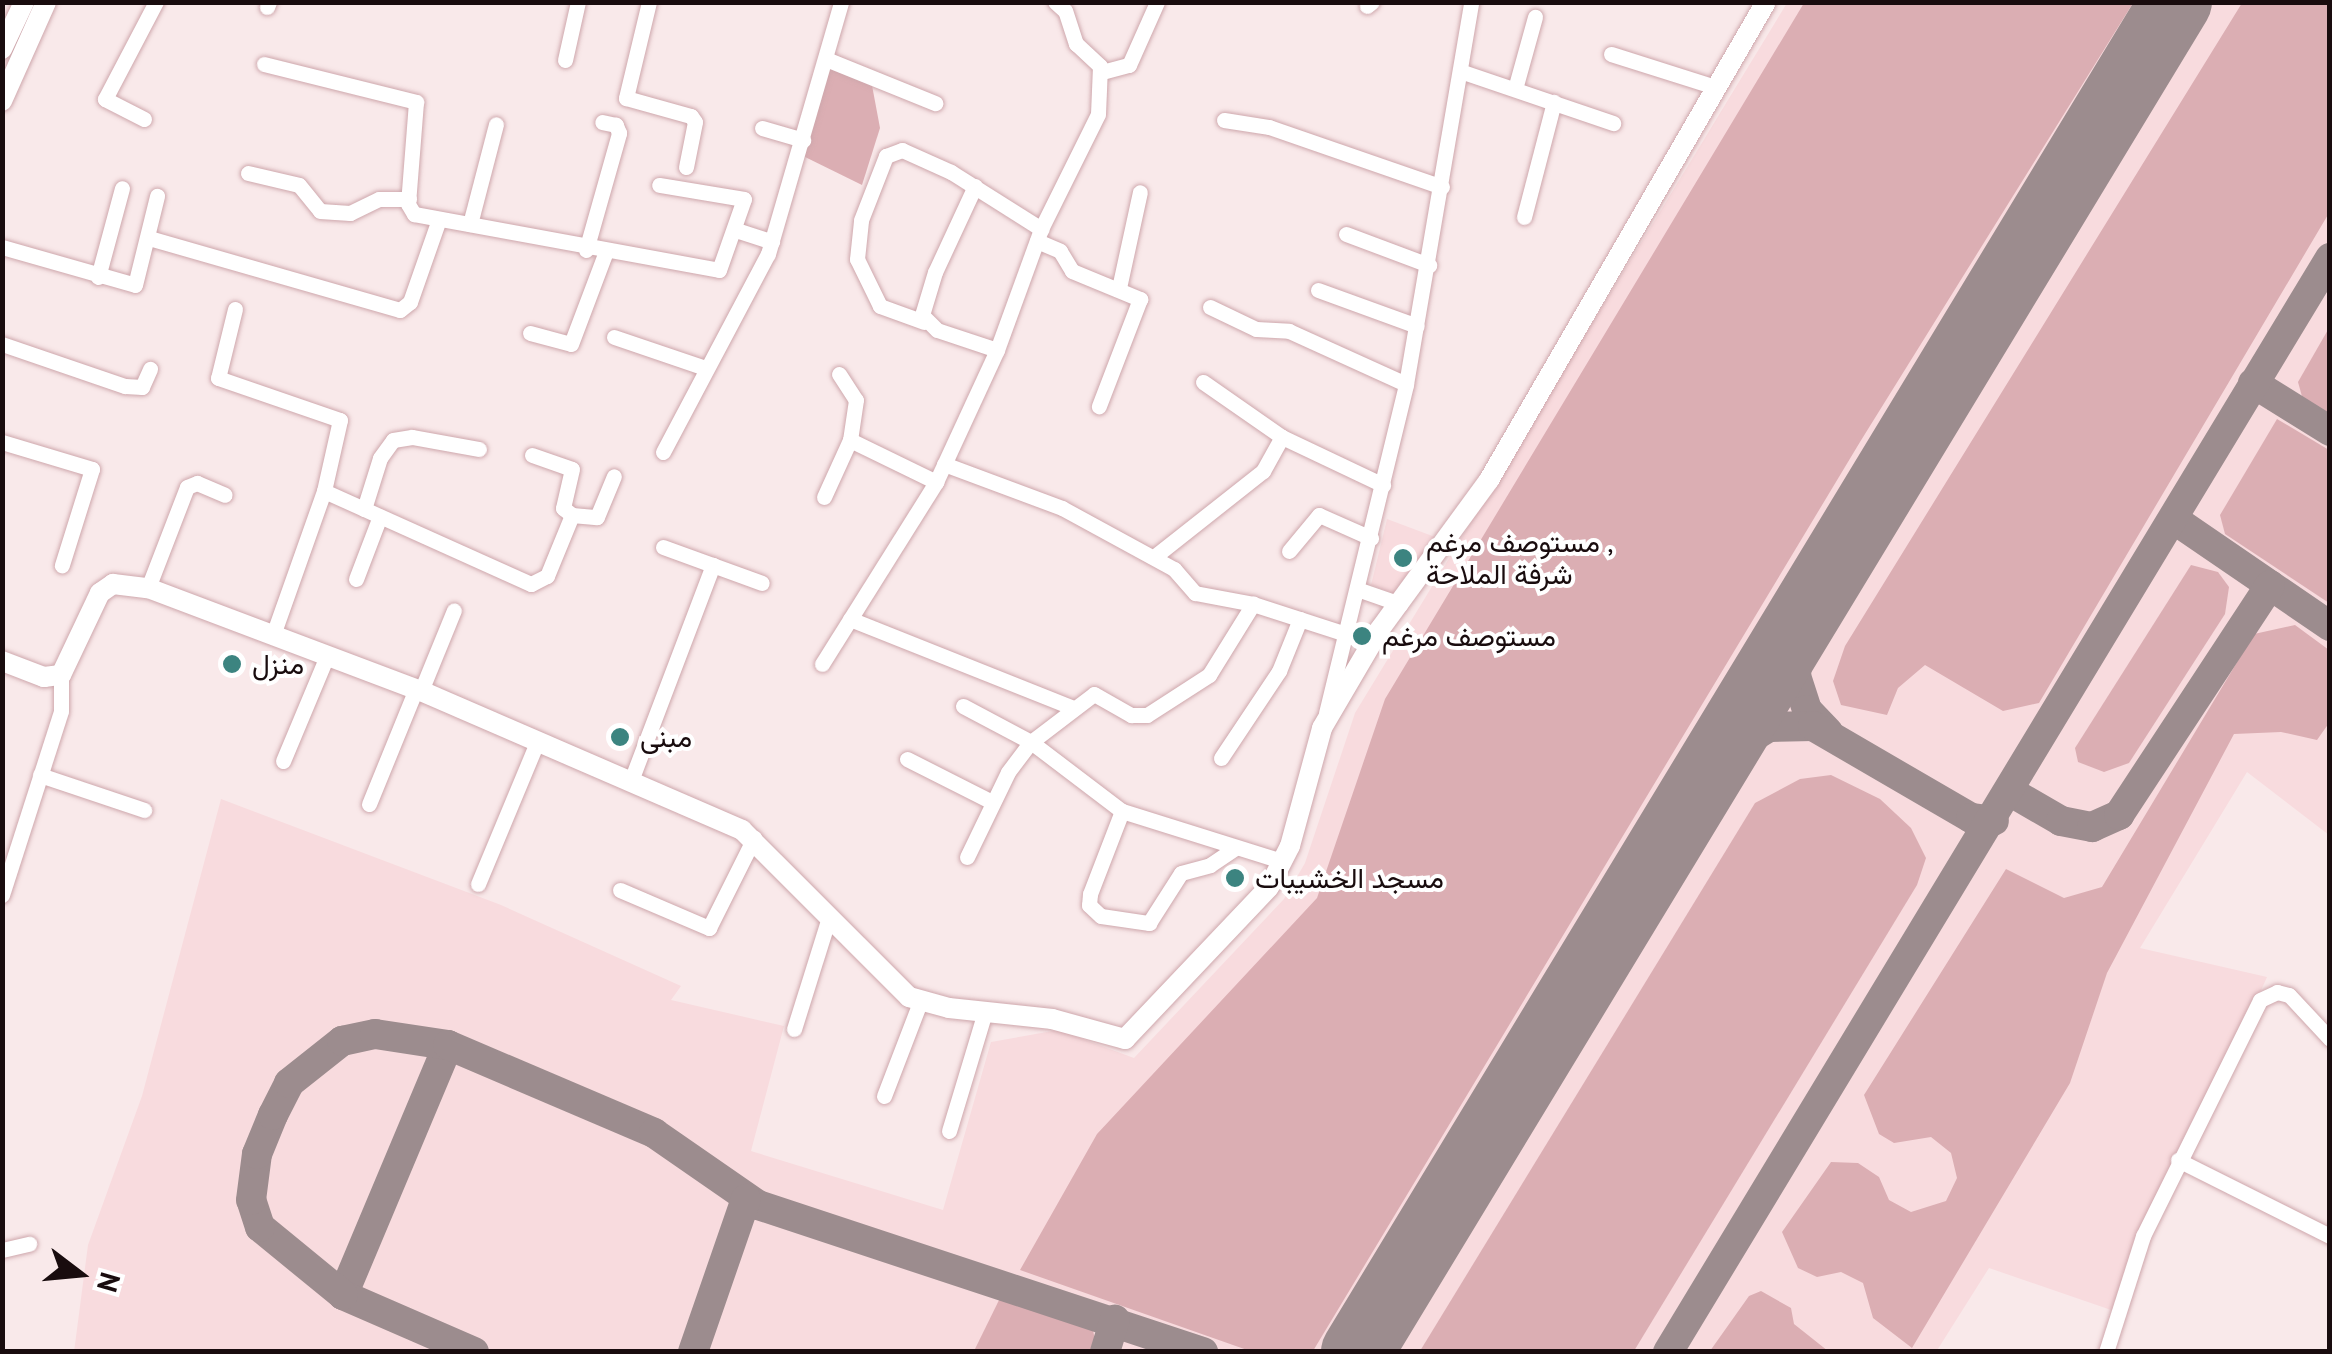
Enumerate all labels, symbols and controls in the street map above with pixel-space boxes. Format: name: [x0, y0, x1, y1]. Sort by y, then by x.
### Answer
place label: مستوصف مرغم , شرفة الملاحة: [1426, 525, 1614, 591]
marker: مستوصف مرغم , شرفة الملاحة: [1390, 545, 1416, 571]
place label: مستوصف مرغم: [1382, 619, 1556, 653]
marker: مستوصف مرغم: [1351, 625, 1373, 647]
place label: منزل: [252, 647, 304, 681]
marker: منزل: [221, 653, 243, 675]
place label: مبنى: [640, 720, 692, 754]
marker: مبنى: [609, 726, 631, 748]
place label: مسجد الخشيبات: [1255, 861, 1444, 895]
marker: مسجد الخشيبات: [1224, 867, 1246, 889]
north arrow: [30, 1224, 130, 1324]
text: N: [89, 1268, 130, 1296]

